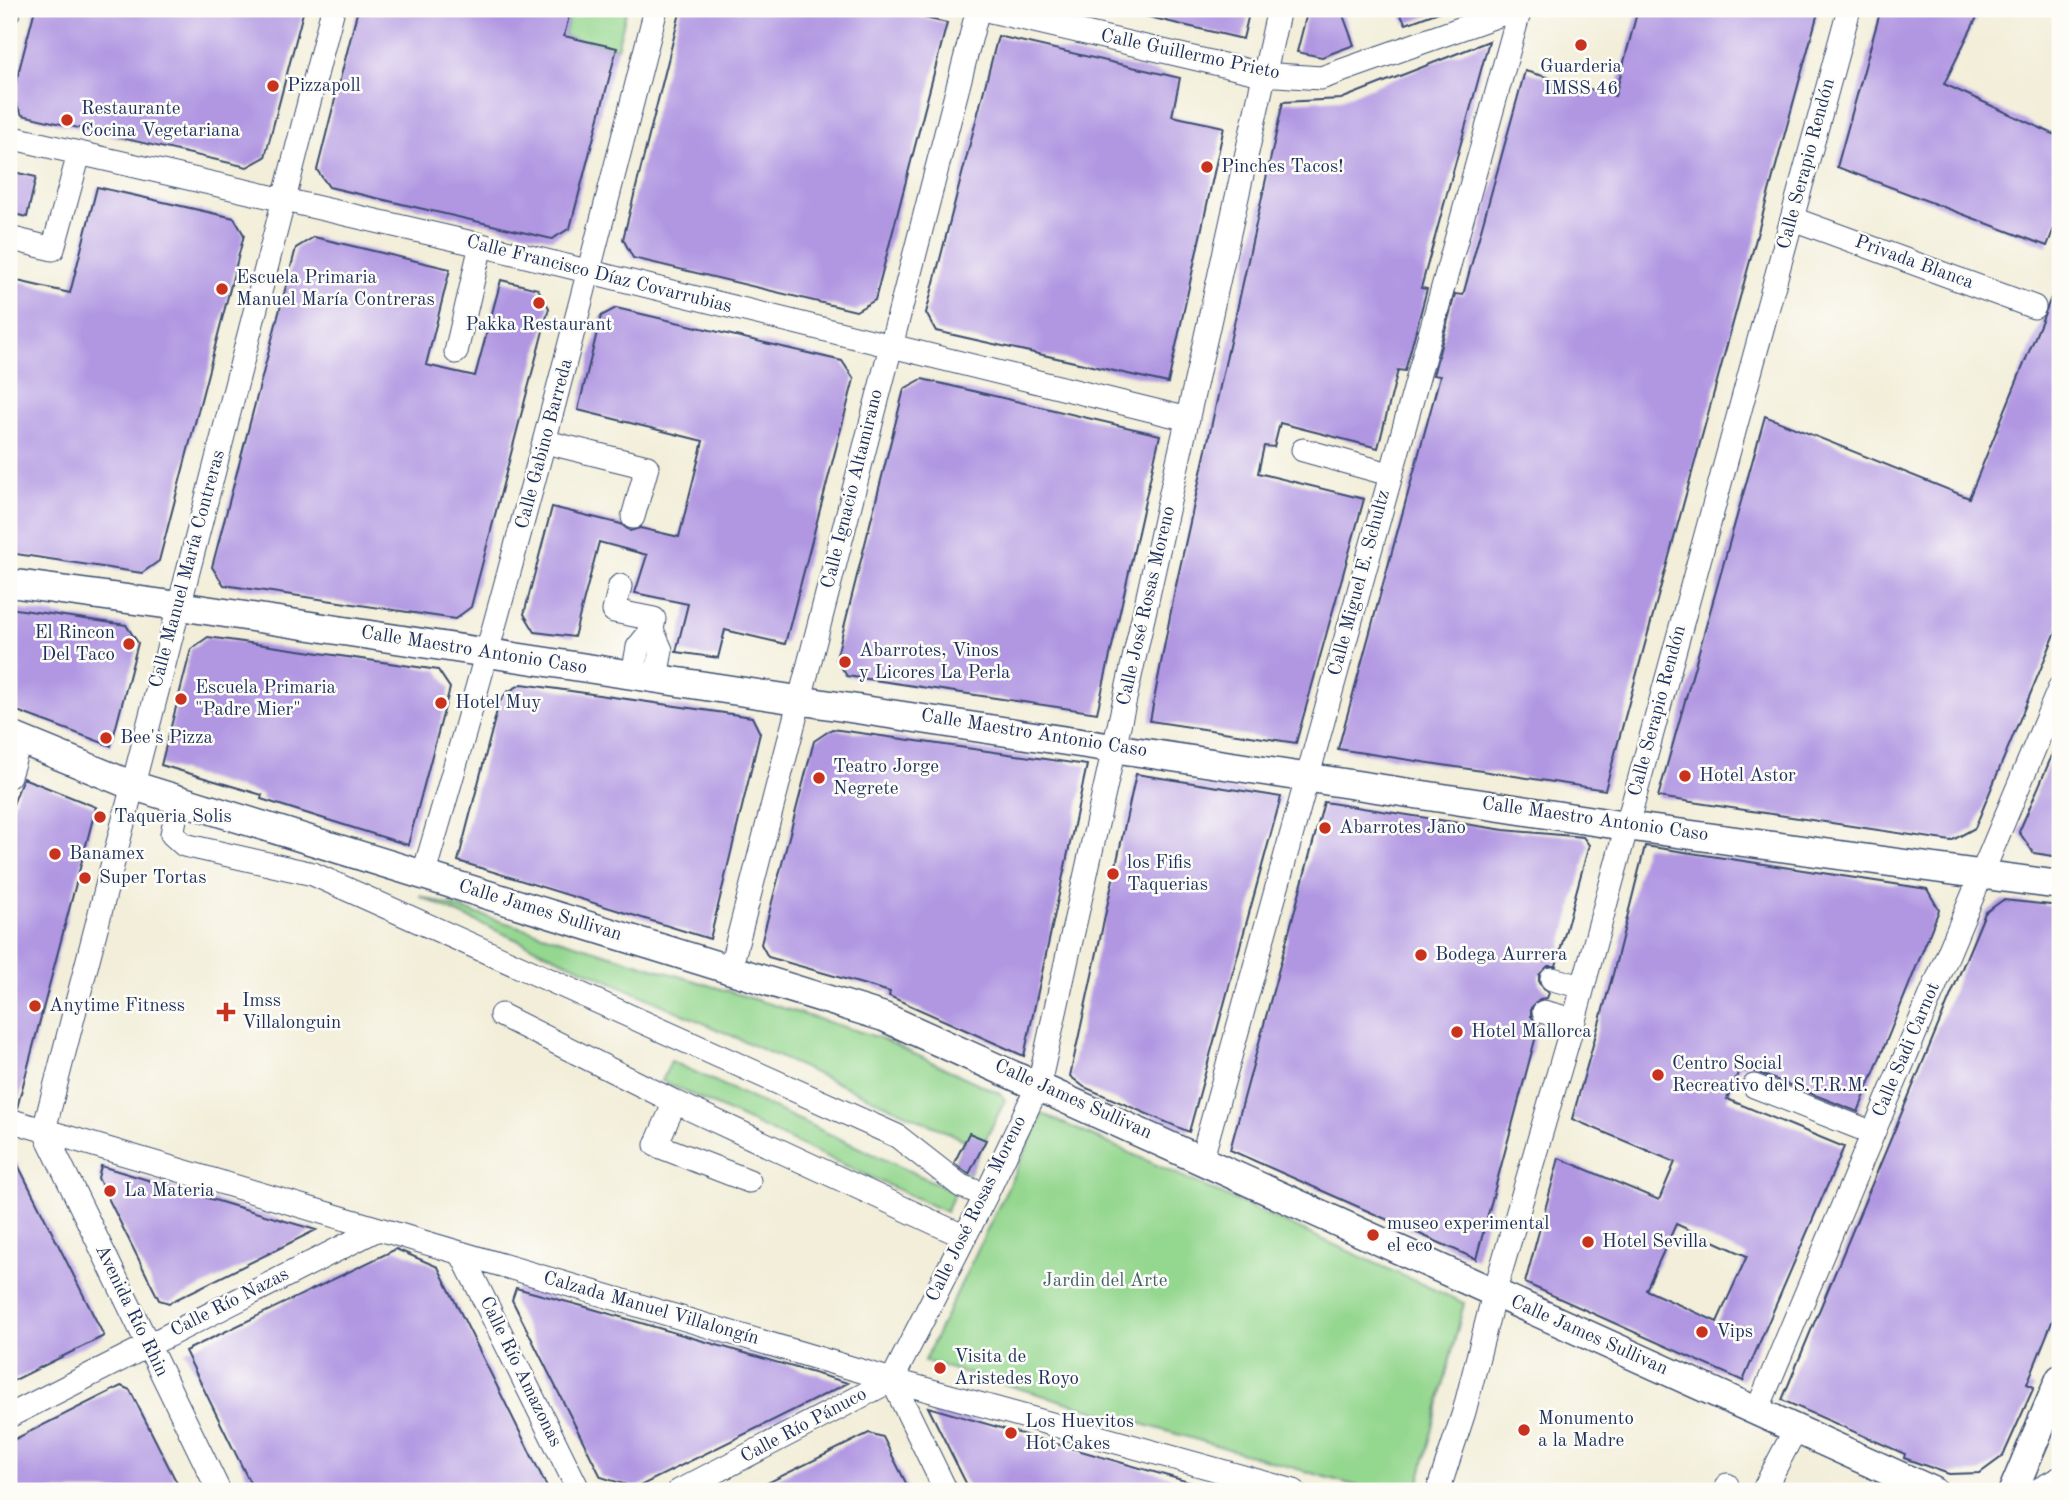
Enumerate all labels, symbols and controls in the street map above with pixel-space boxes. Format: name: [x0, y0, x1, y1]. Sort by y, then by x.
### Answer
street label: Calle Guillermo Prieto: [1099, 27, 1281, 83]
marker: Guarderia IMSS 46: [1573, 37, 1589, 53]
place label: Guarderia IMSS 46: [1540, 58, 1623, 99]
place label: Pizzapoll: [287, 77, 361, 96]
street label: Calle Serapio Rendón: [1775, 77, 1839, 251]
marker: Pizzapoll: [265, 78, 281, 94]
place label: Restaurante Cocina Vegetariana: [81, 100, 241, 141]
marker: Restaurante Cocina Vegetariana: [59, 112, 75, 128]
place label: Pinches Tacos!: [1221, 158, 1343, 177]
marker: Pinches Tacos!: [1199, 159, 1215, 175]
street label: Calle Francisco Díaz Covarrubias: [464, 233, 734, 317]
street label: Privada Blanca: [1852, 233, 1976, 293]
place label: Escuela Primaria Manuel María Contreras: [236, 269, 435, 310]
marker: Escuela Primaria Manuel María Contreras: [214, 281, 230, 297]
marker: Pakka Restaurant: [531, 295, 547, 311]
place label: Pakka Restaurant: [466, 316, 612, 335]
street label: Calle Gabino Barreda: [513, 356, 577, 531]
street label: Calle Ignacio Altamirano: [819, 387, 887, 591]
street label: Calle Manuel María Contreras: [147, 448, 229, 690]
street label: Calle Miguel E. Schultz: [1326, 488, 1394, 678]
street label: Calle José Rosas Moreno: [1115, 504, 1179, 708]
place label: El Rincon Del Taco: [34, 624, 115, 665]
street label: Calle Maestro Antonio Caso: [360, 624, 588, 678]
street label: Calle Serapio Rendón: [1626, 624, 1690, 798]
marker: El Rincon Del Taco: [121, 636, 137, 652]
place label: Abarrotes, Vinos y Licores La Perla: [859, 642, 1011, 683]
marker: Abarrotes, Vinos y Licores La Perla: [837, 654, 853, 670]
place label: Escuela Primaria "Padre Mier": [195, 679, 337, 720]
marker: Escuela Primaria "Padre Mier": [173, 691, 189, 707]
place label: Hotel Muy: [455, 694, 541, 713]
marker: Hotel Muy: [433, 695, 449, 711]
street label: Calle Maestro Antonio Caso: [920, 707, 1148, 761]
place label: Bee's Pizza: [120, 729, 213, 748]
marker: Bee's Pizza: [98, 730, 114, 746]
place label: Teatro Jorge Negrete: [833, 758, 939, 799]
place label: Hotel Astor: [1699, 767, 1796, 786]
marker: Hotel Astor: [1677, 768, 1693, 784]
marker: Teatro Jorge Negrete: [811, 770, 827, 786]
street label: Calle Maestro Antonio Caso: [1480, 795, 1710, 845]
place label: Taqueria Solis: [114, 808, 232, 827]
marker: Taqueria Solis: [92, 809, 108, 825]
place label: Abarrotes Jano: [1339, 819, 1466, 838]
marker: Abarrotes Jano: [1317, 820, 1333, 836]
place label: Banamex: [69, 845, 145, 864]
marker: Banamex: [47, 846, 63, 862]
place label: los Fifis Taquerias: [1127, 854, 1208, 895]
marker: los Fifis Taquerias: [1105, 866, 1121, 882]
place label: Super Tortas: [99, 869, 206, 888]
marker: Super Tortas: [77, 870, 93, 886]
street label: Calle James Sullivan: [456, 877, 624, 945]
place label: Bodega Aurrera: [1435, 946, 1568, 965]
marker: Bodega Aurrera: [1413, 947, 1429, 963]
street label: Calle Sadi Carnot: [1870, 980, 1944, 1120]
place label: Imss Villalonguin: [242, 992, 341, 1033]
place label: Anytime Fitness: [49, 997, 185, 1016]
marker: Anytime Fitness: [27, 998, 43, 1014]
marker: Imss Villalonguin: [216, 1002, 236, 1022]
place label: Hotel Mallorca: [1471, 1023, 1592, 1042]
marker: Hotel Mallorca: [1449, 1024, 1465, 1040]
place label: Centro Social Recreativo del S.T.R.M.: [1672, 1055, 1868, 1096]
street label: Calle James Sullivan: [992, 1057, 1154, 1143]
marker: Centro Social Recreativo del S.T.R.M.: [1650, 1067, 1666, 1083]
street label: Calle José Rosas Moreno: [924, 1113, 1030, 1305]
place label: La Materia: [124, 1182, 215, 1201]
marker: La Materia: [102, 1183, 118, 1199]
place label: museo experimental el eco: [1387, 1215, 1549, 1256]
marker: museo experimental el eco: [1365, 1227, 1381, 1243]
place label: Hotel Sevilla: [1602, 1233, 1708, 1252]
marker: Hotel Sevilla: [1580, 1234, 1596, 1250]
street label: Avenida Río Rhin: [91, 1242, 171, 1380]
street label: Calle Río Nazas: [168, 1265, 292, 1341]
street label: Calzada Manuel Villalongín: [541, 1269, 761, 1349]
park label: Jardin del Arte: [1043, 1272, 1167, 1291]
street label: Calle James Sullivan: [1508, 1293, 1670, 1379]
street label: Calle Río Amazonas: [475, 1294, 565, 1450]
place label: Vips: [1716, 1323, 1753, 1342]
marker: Vips: [1694, 1324, 1710, 1340]
place label: Visita de Aristedes Royo: [954, 1348, 1079, 1389]
marker: Visita de Aristedes Royo: [932, 1360, 948, 1376]
street label: Calle Río Pánuco: [738, 1385, 870, 1467]
place label: Monumento a la Madre: [1538, 1410, 1634, 1451]
place label: Los Huevitos Hot Cakes: [1025, 1413, 1134, 1454]
marker: Monumento a la Madre: [1516, 1422, 1532, 1438]
marker: Los Huevitos Hot Cakes: [1003, 1425, 1019, 1441]

